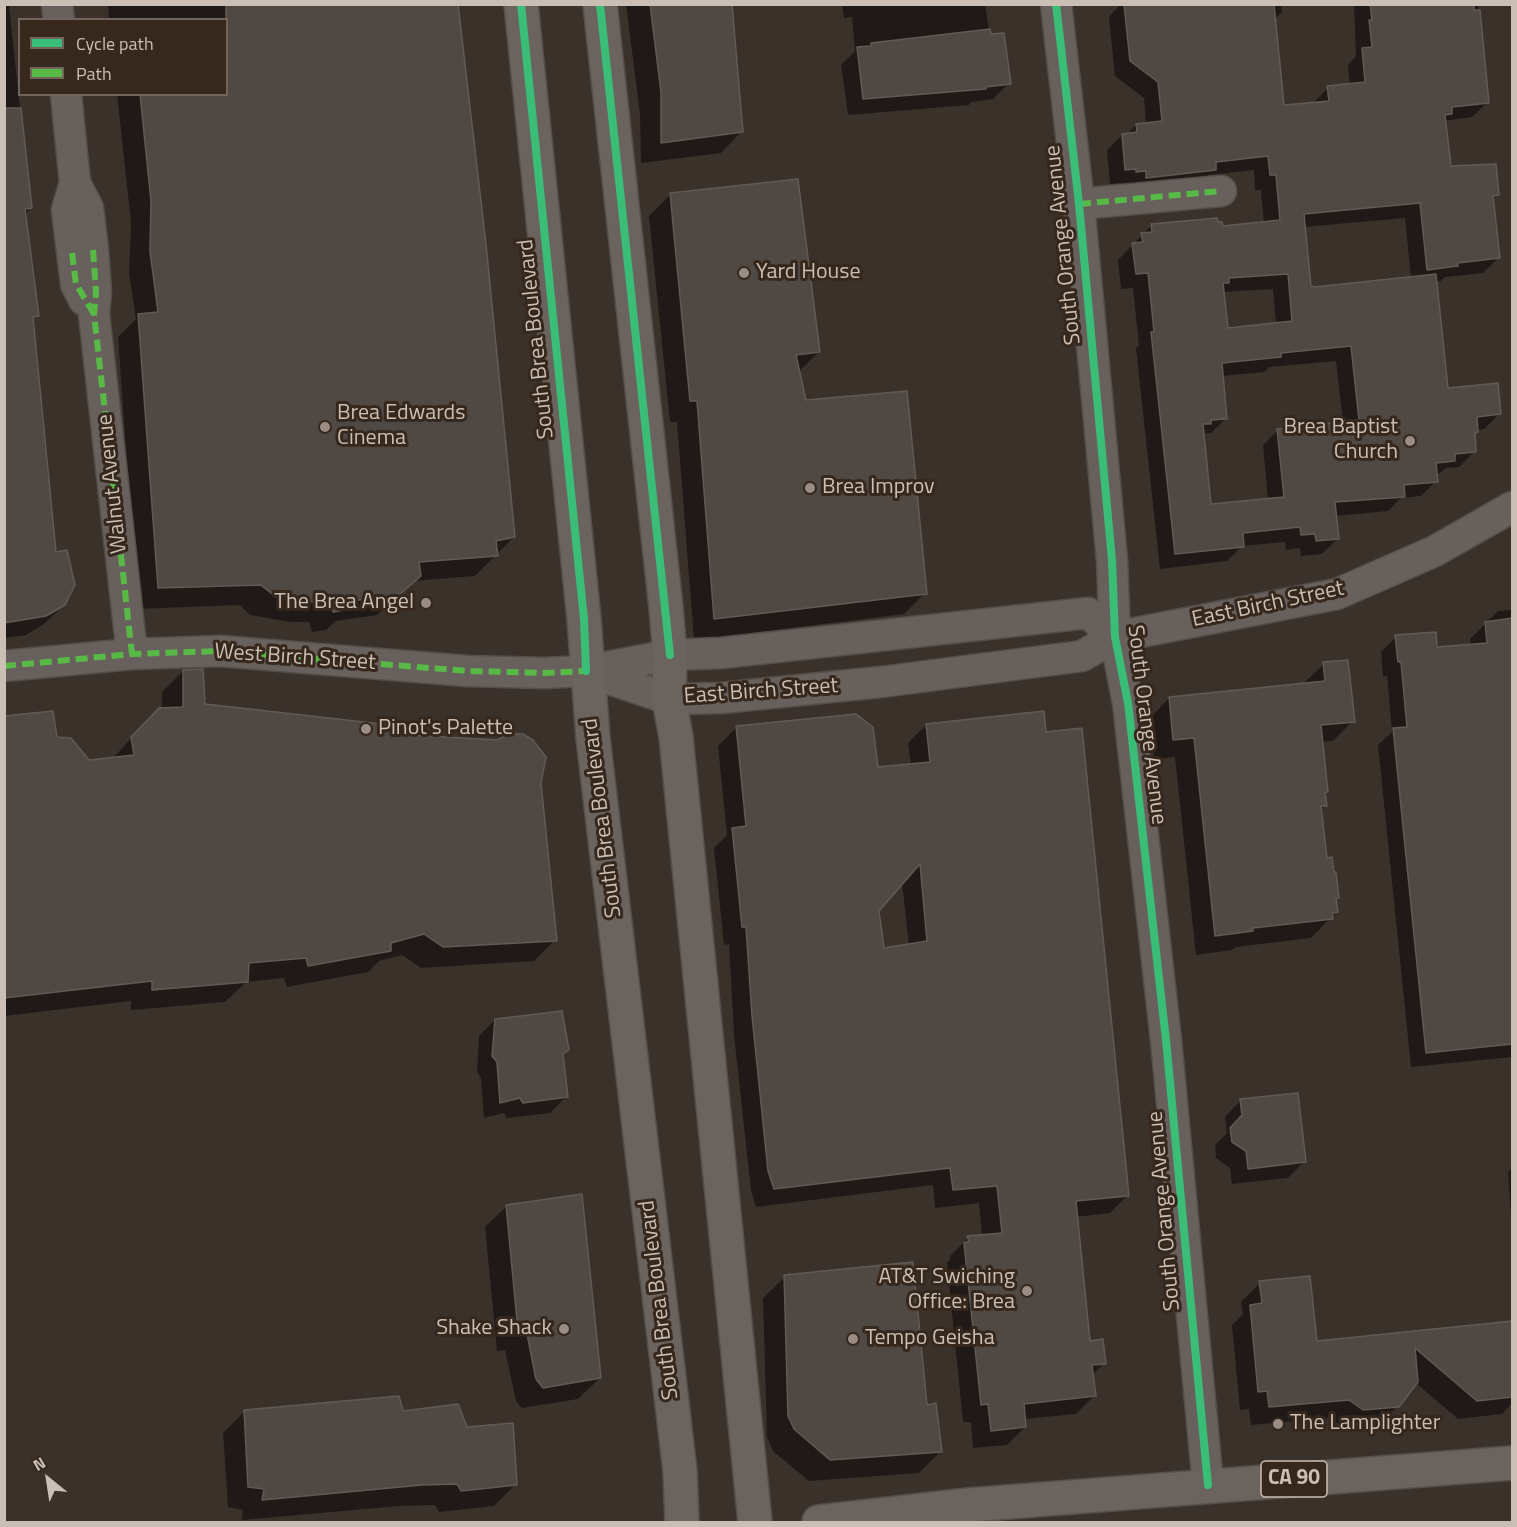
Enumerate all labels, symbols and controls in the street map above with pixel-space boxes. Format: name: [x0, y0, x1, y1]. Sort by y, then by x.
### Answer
legend: [18, 18, 228, 96]
text: Cycle path: [76, 30, 154, 57]
text: Path: [76, 60, 112, 87]
street label: South Orange Avenue: [1040, 144, 1088, 346]
street label: South Brea Boulevard: [513, 238, 561, 440]
place label: Yard House: [756, 260, 861, 286]
marker: Yard House: [737, 266, 751, 280]
place label: Brea Edwards Cinema: [337, 401, 465, 452]
street label: Walnut Avenue: [93, 413, 133, 555]
place label: Brea Baptist Church: [1283, 415, 1398, 466]
marker: Brea Edwards Cinema: [318, 420, 332, 434]
marker: Brea Baptist Church: [1403, 434, 1417, 448]
place label: Brea Improv: [822, 475, 935, 501]
marker: Brea Improv: [803, 481, 817, 495]
street label: East Birch Street: [1190, 576, 1346, 634]
place label: The Brea Angel: [274, 590, 414, 616]
marker: The Brea Angel: [419, 596, 433, 610]
street label: South Orange Avenue: [1121, 624, 1171, 826]
street label: West Birch Street: [213, 639, 377, 677]
street label: East Birch Street: [683, 673, 839, 711]
place label: Pinot's Palette: [378, 716, 513, 742]
street label: South Brea Boulevard: [578, 717, 628, 919]
marker: Pinot's Palette: [359, 722, 373, 736]
street label: South Orange Avenue: [1143, 1110, 1187, 1312]
street label: South Brea Boulevard: [635, 1199, 685, 1401]
place label: AT&T Swiching Office: Brea: [879, 1265, 1015, 1316]
marker: AT&T Swiching Office: Brea: [1020, 1284, 1034, 1298]
place label: Shake Shack: [436, 1316, 552, 1342]
marker: Shake Shack: [557, 1322, 571, 1336]
place label: Tempo Geisha: [865, 1326, 995, 1352]
marker: Tempo Geisha: [846, 1332, 860, 1346]
place label: The Lamplighter: [1290, 1411, 1440, 1437]
marker: The Lamplighter: [1271, 1417, 1285, 1431]
north arrow: [18, 1449, 78, 1509]
text: N: [28, 1450, 50, 1477]
road number: CA 90: [1261, 1461, 1327, 1497]

